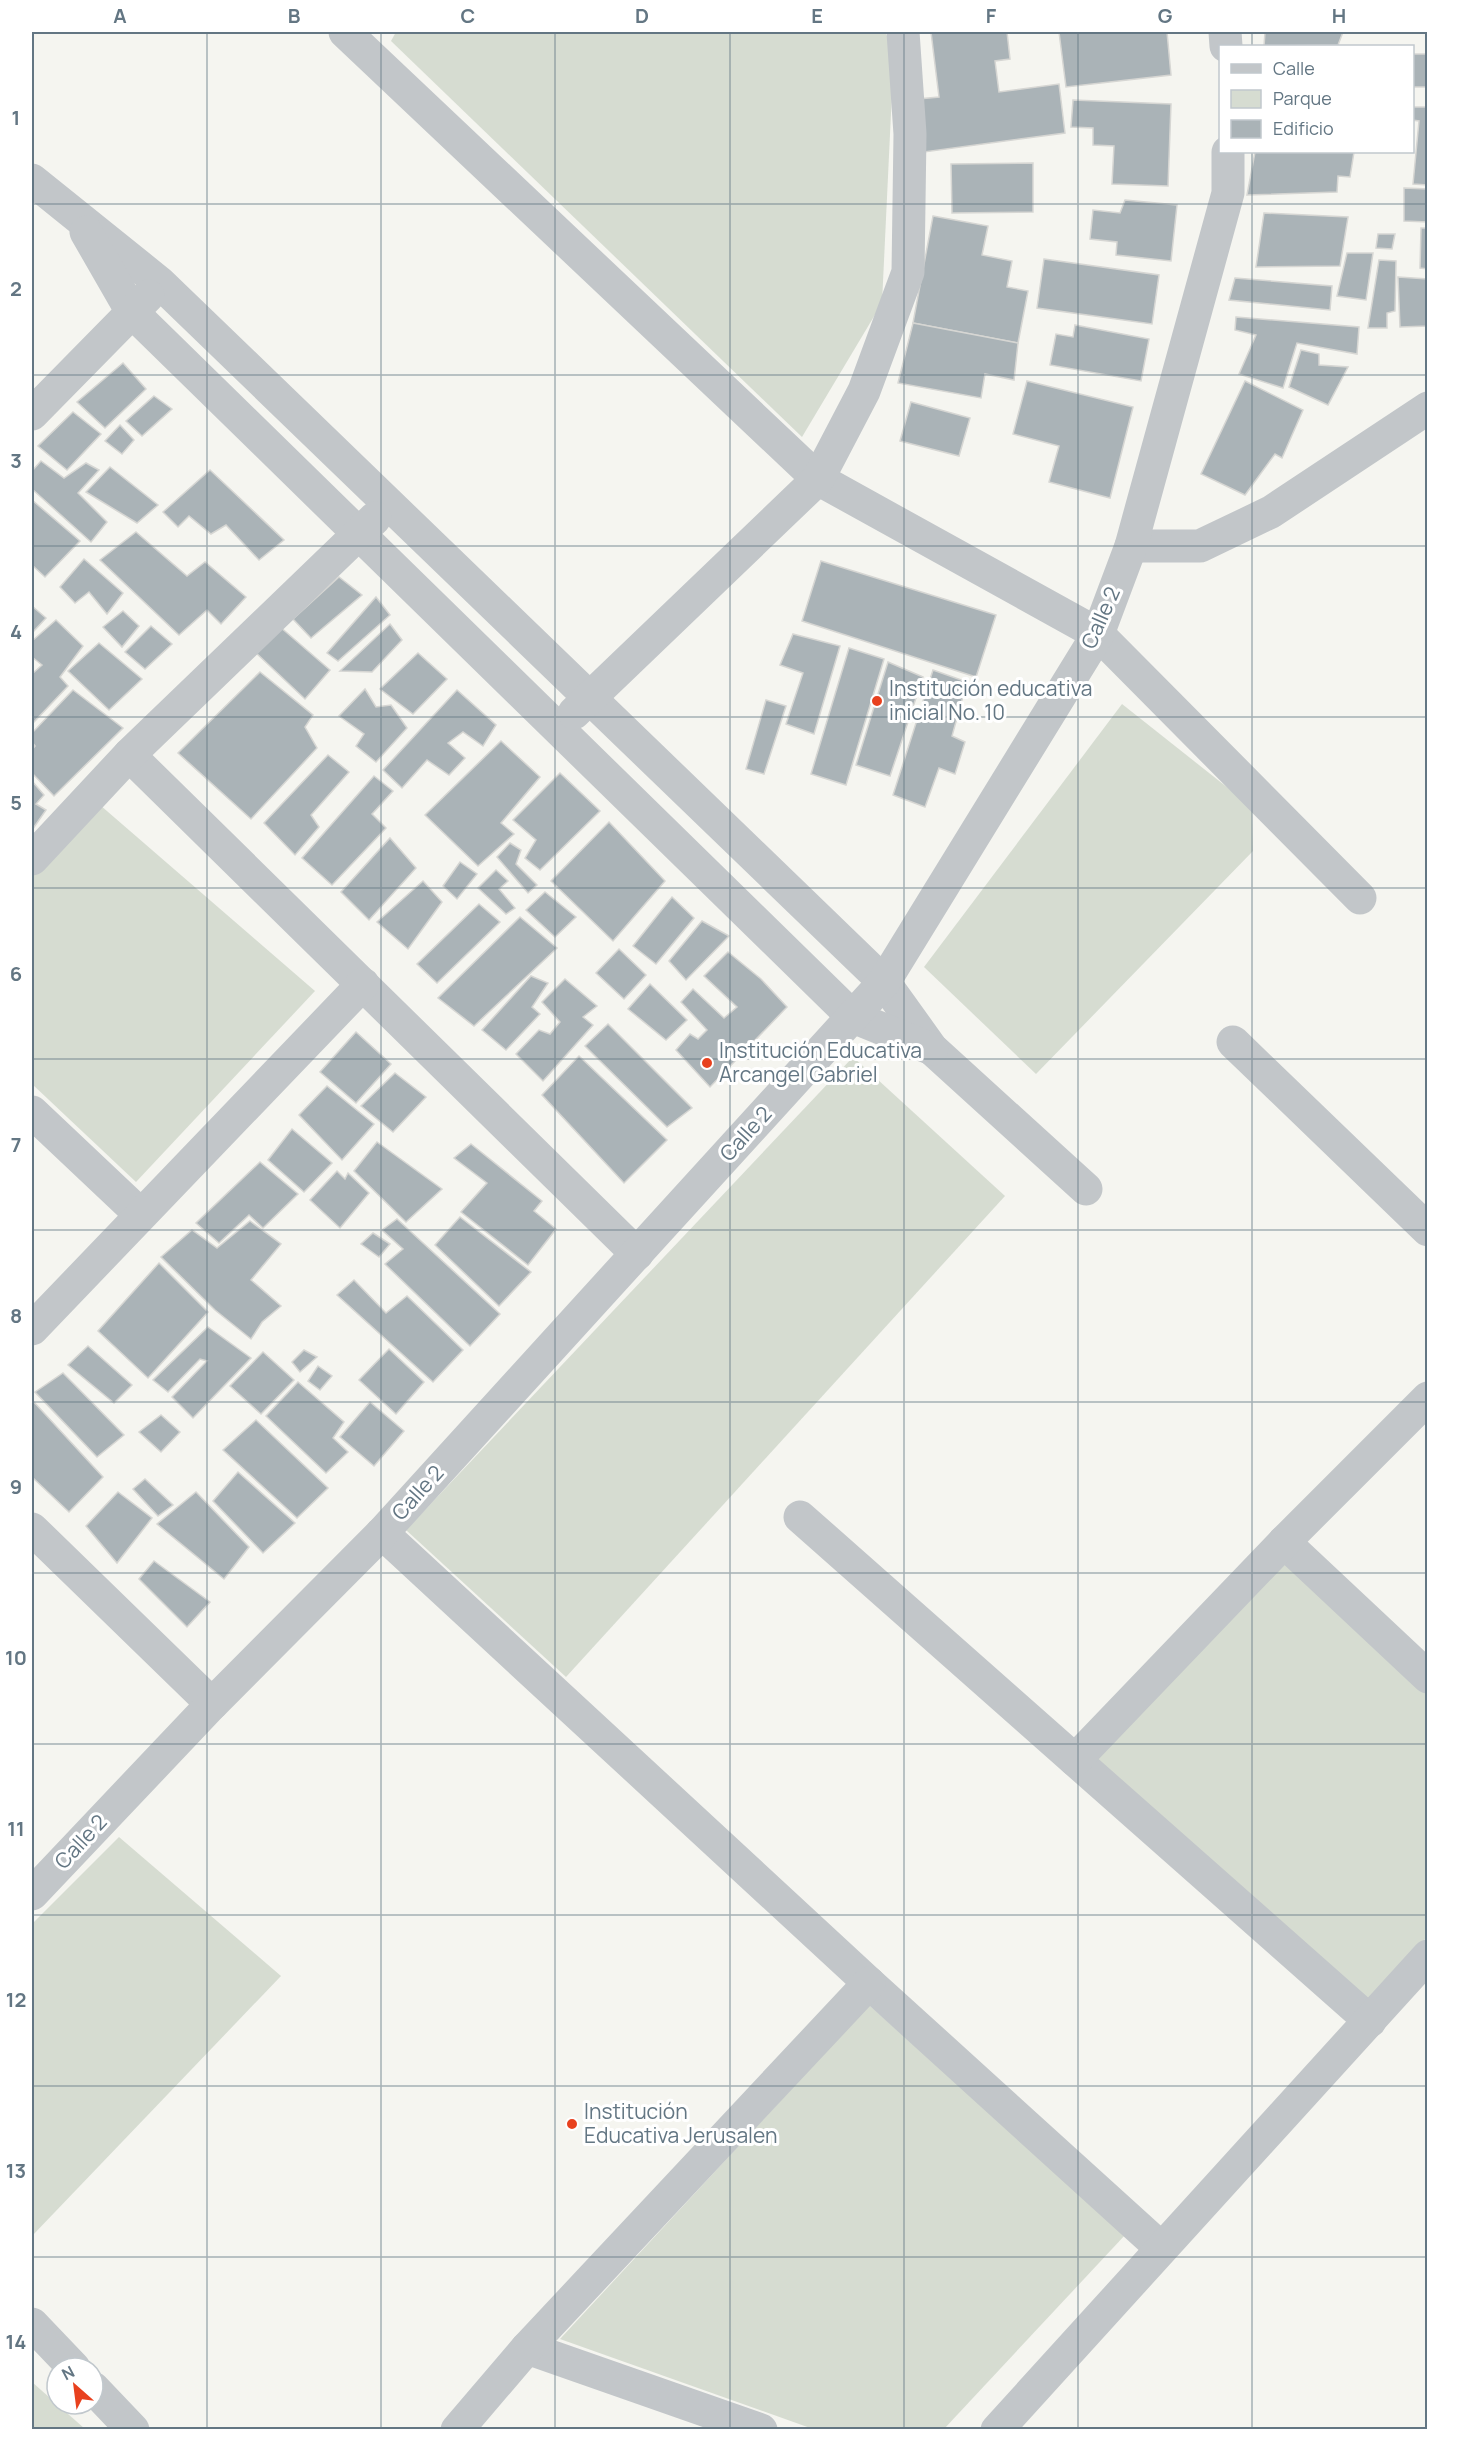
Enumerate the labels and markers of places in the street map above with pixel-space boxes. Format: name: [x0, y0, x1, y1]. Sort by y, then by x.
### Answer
place label: Institución educativa inicial No. 10: [889, 674, 1092, 726]
marker: Institución educativa inicial No. 10: [870, 694, 884, 708]
place label: Institución Educativa Arcangel Gabriel: [719, 1036, 922, 1088]
marker: Institución Educativa Arcangel Gabriel: [700, 1056, 714, 1070]
place label: Institución Educativa Jerusalen: [584, 2097, 777, 2149]
marker: Institución Educativa Jerusalen: [565, 2117, 579, 2131]

